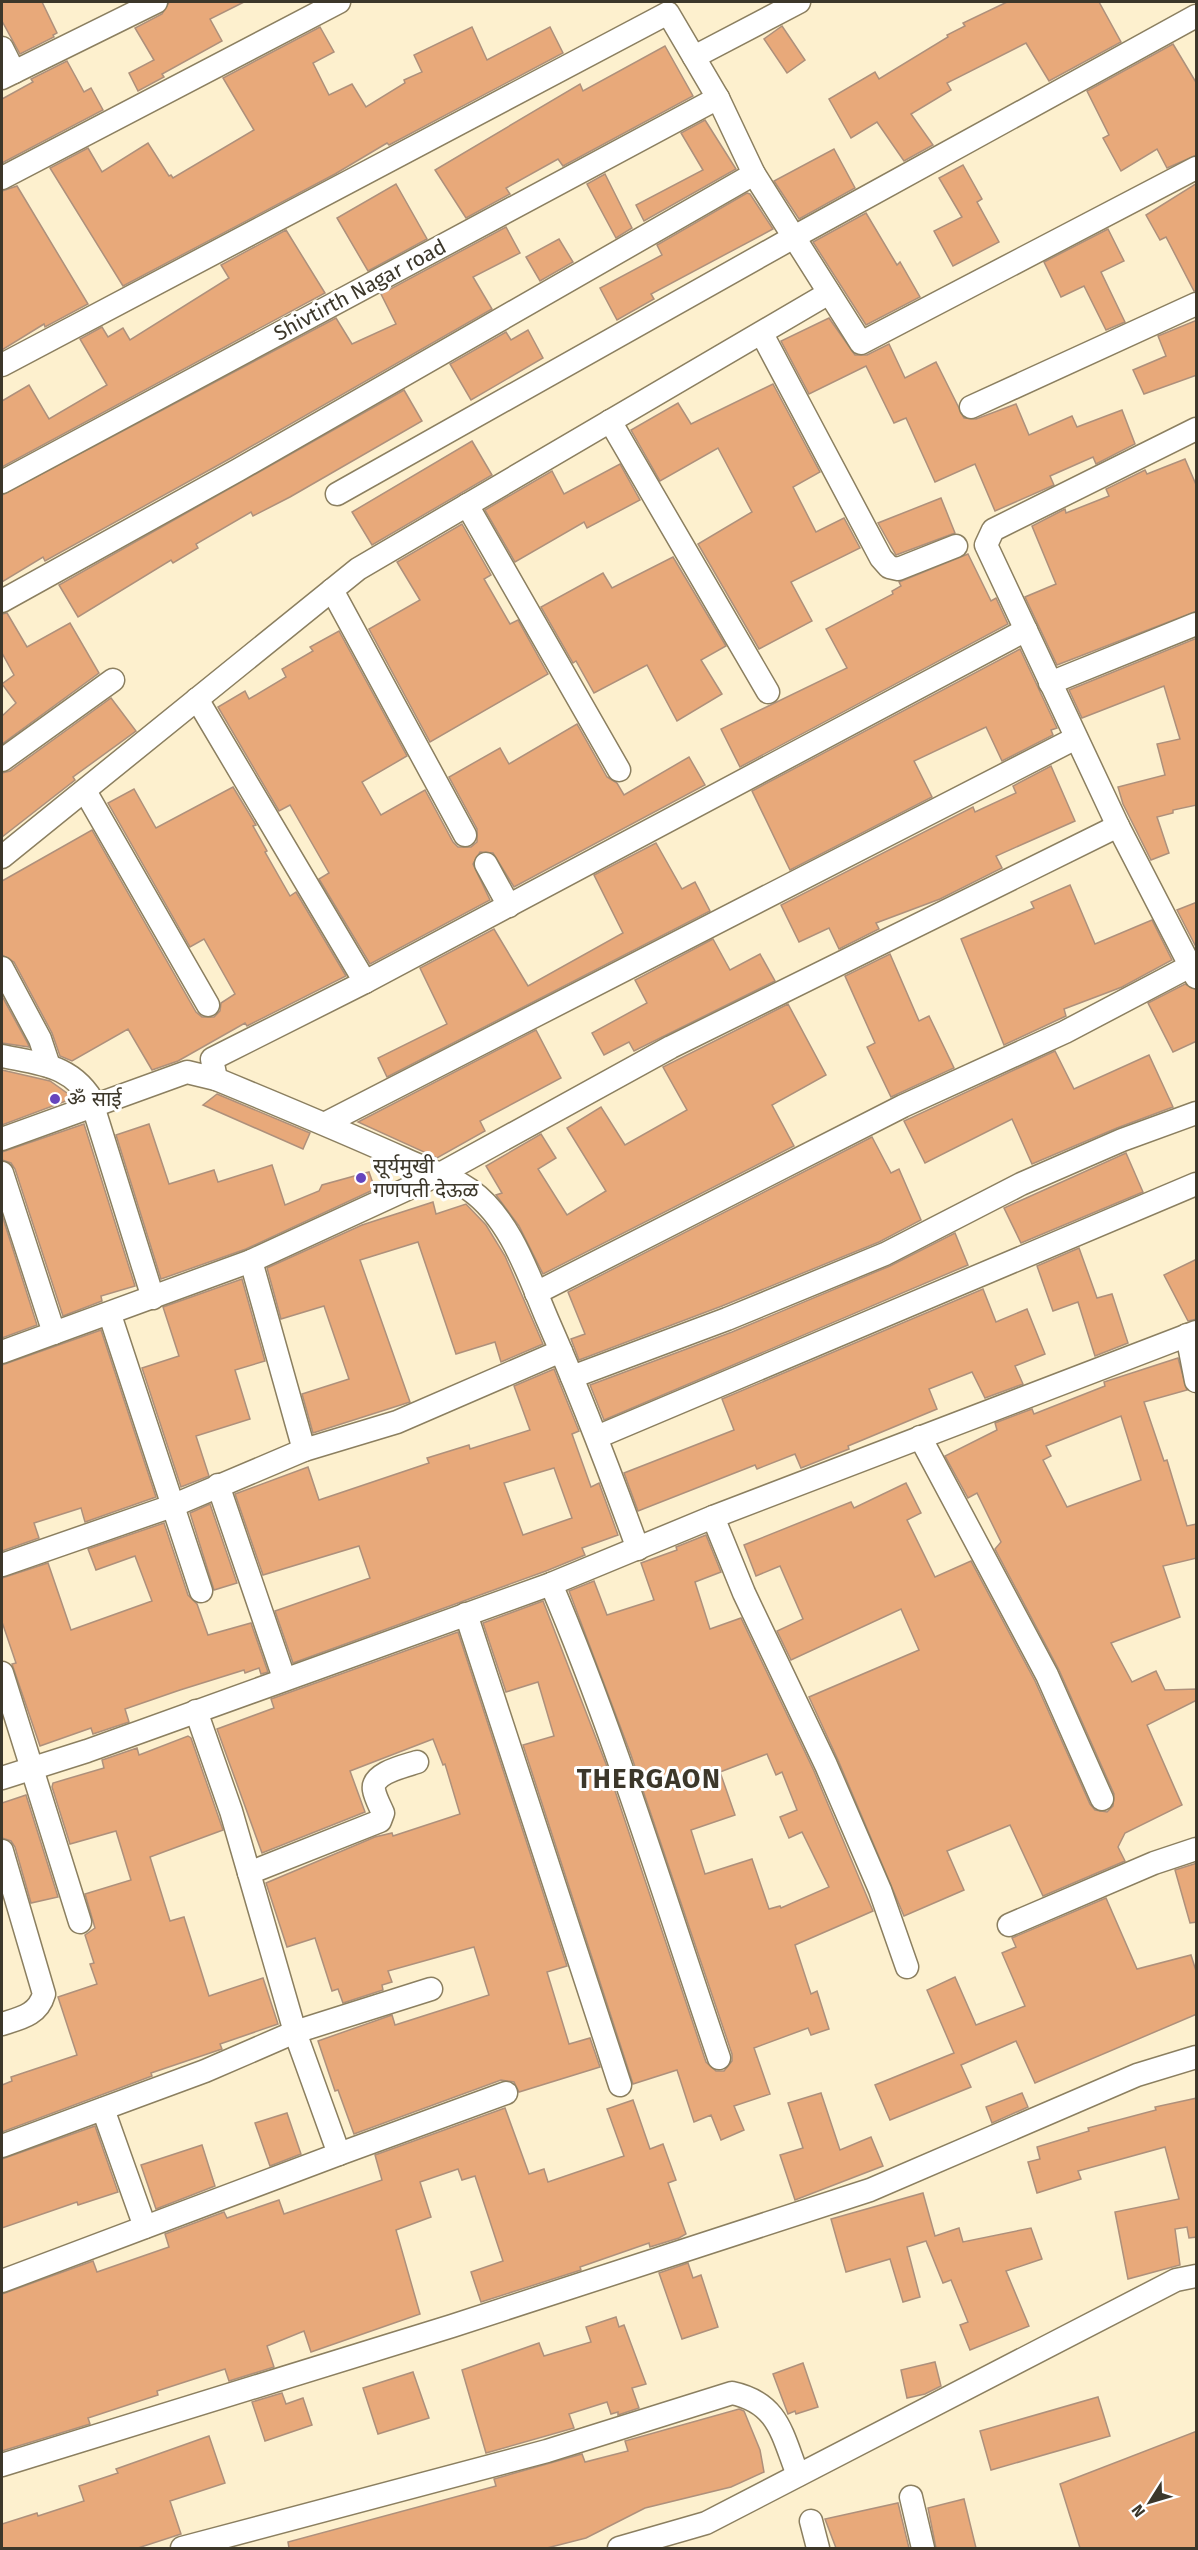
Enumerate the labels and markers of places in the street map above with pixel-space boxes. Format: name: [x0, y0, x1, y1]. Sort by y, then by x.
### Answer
place label: ॐ साई: [67, 1086, 123, 1112]
marker: ॐ साई: [48, 1092, 62, 1106]
place label: सूर्यमुखी गणपती देऊळ: [373, 1153, 480, 1203]
marker: सूर्यमुखी गणपती देऊळ: [354, 1171, 368, 1185]

